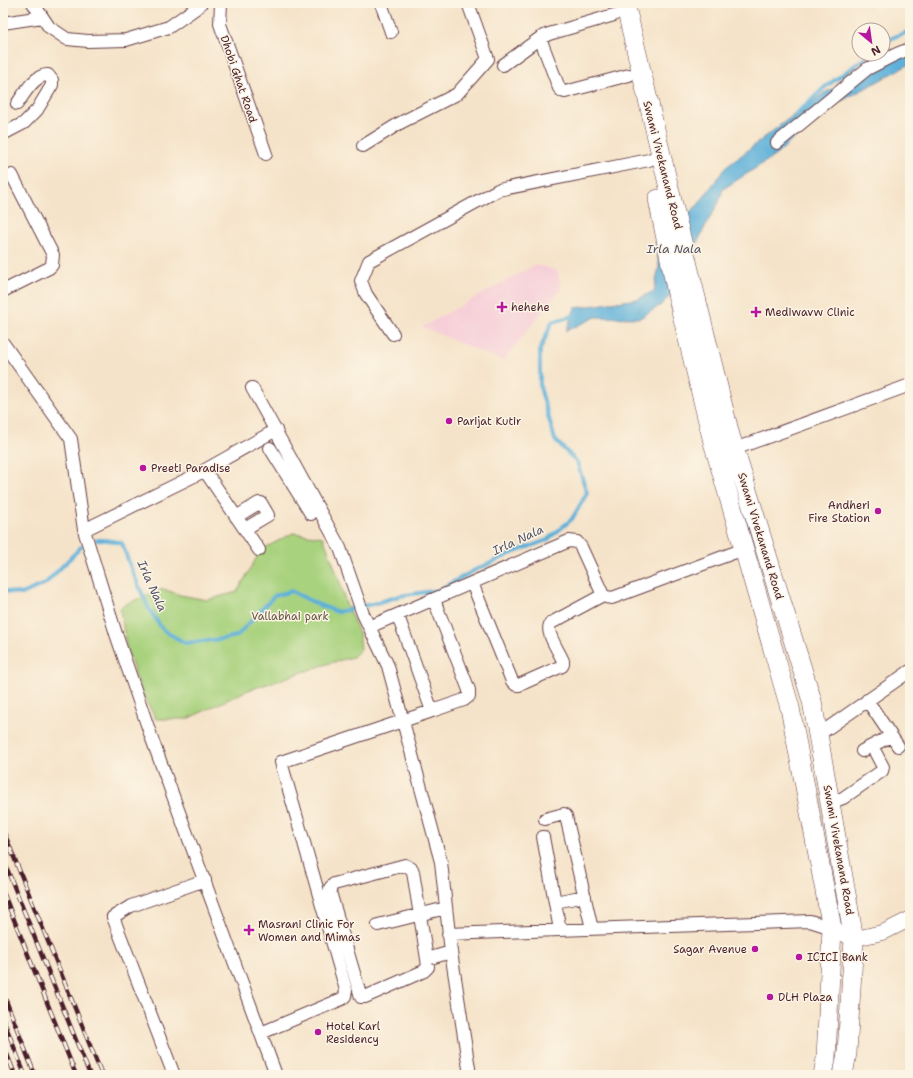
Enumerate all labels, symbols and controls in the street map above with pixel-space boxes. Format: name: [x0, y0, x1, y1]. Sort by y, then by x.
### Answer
north arrow: [851, 22, 891, 62]
street label: Dhobi Ghat Road: [217, 33, 261, 125]
text: N: [868, 42, 883, 59]
street label: Swami Vivekanand Road: [639, 99, 686, 231]
water label: Irla Nala: [646, 241, 701, 257]
place label: hehehe: [511, 300, 550, 315]
marker: hehehe: [496, 301, 508, 313]
place label: Mediwavw Clinic: [765, 305, 855, 320]
marker: Mediwavw Clinic: [750, 306, 762, 318]
place label: Parijat Kutir: [457, 414, 521, 429]
marker: Parijat Kutir: [444, 416, 454, 426]
place label: Preeti Paradise: [151, 461, 231, 476]
marker: Preeti Paradise: [138, 463, 148, 473]
street label: Swami Vivekanand Road: [734, 471, 787, 601]
place label: Andheri Fire Station: [808, 498, 870, 526]
marker: Andheri Fire Station: [873, 506, 883, 516]
water label: Irla Nala: [489, 521, 546, 559]
water label: Irla Nala: [133, 557, 170, 614]
park label: Vallabhai park: [251, 609, 329, 624]
street label: Swami Vivekanand Road: [820, 784, 857, 916]
place label: Masrani Clinic For Women and Mimas: [258, 917, 360, 945]
marker: Masrani Clinic For Women and Mimas: [243, 924, 255, 936]
place label: Sagar Avenue: [673, 942, 747, 957]
marker: Sagar Avenue: [750, 944, 760, 954]
place label: ICICI Bank: [807, 950, 868, 965]
marker: ICICI Bank: [794, 952, 804, 962]
place label: DLH Plaza: [778, 990, 833, 1005]
marker: DLH Plaza: [765, 992, 775, 1002]
place label: Hotel Karl Residency: [326, 1019, 381, 1047]
marker: Hotel Karl Residency: [313, 1027, 323, 1037]

